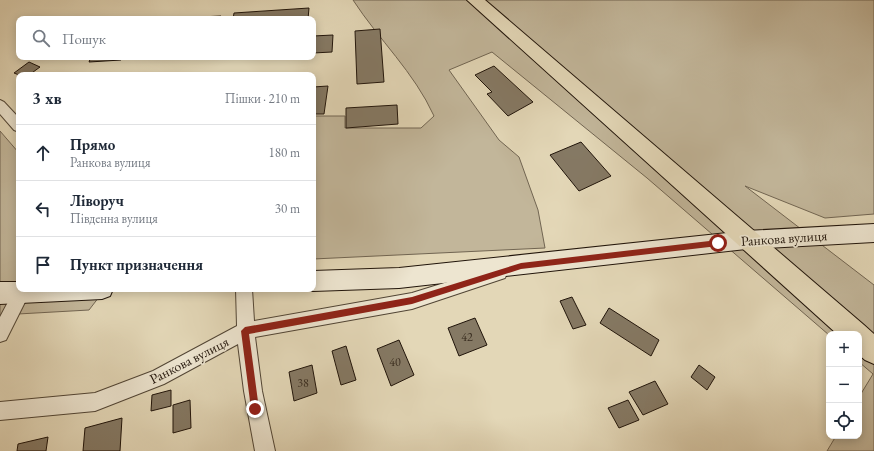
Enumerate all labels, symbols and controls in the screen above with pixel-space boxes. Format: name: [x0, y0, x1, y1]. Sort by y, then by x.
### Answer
search box: [16, 16, 316, 60]
icon: search: [30, 27, 52, 49]
text: Пошук: [62, 29, 106, 48]
text: 3 хв: [32, 87, 62, 109]
text: Пішки · 210 m: [225, 90, 300, 107]
text: Прямо: [70, 135, 115, 154]
icon: ahead: [32, 142, 54, 164]
text: 180 m: [269, 144, 300, 161]
text: Ранкова вулиця: [70, 154, 150, 171]
text: Ліворуч: [70, 191, 124, 210]
icon: left: [32, 198, 54, 220]
text: 30 m: [275, 200, 300, 217]
text: Південна вулиця: [70, 210, 158, 227]
street label: Ранкова вулиця: [740, 226, 828, 250]
route start: [709, 234, 727, 252]
icon: arrive: [32, 254, 54, 276]
text: Пункт призначення: [70, 255, 203, 274]
house number: 42: [461, 329, 473, 345]
map controls: [826, 331, 862, 439]
button: +: [826, 331, 862, 367]
street label: Ранкова вулиця: [146, 332, 232, 388]
house number: 40: [389, 354, 401, 370]
button: −: [826, 367, 862, 403]
house number: 38: [297, 375, 309, 391]
route end: [246, 400, 264, 418]
button: locate: [826, 403, 862, 439]

